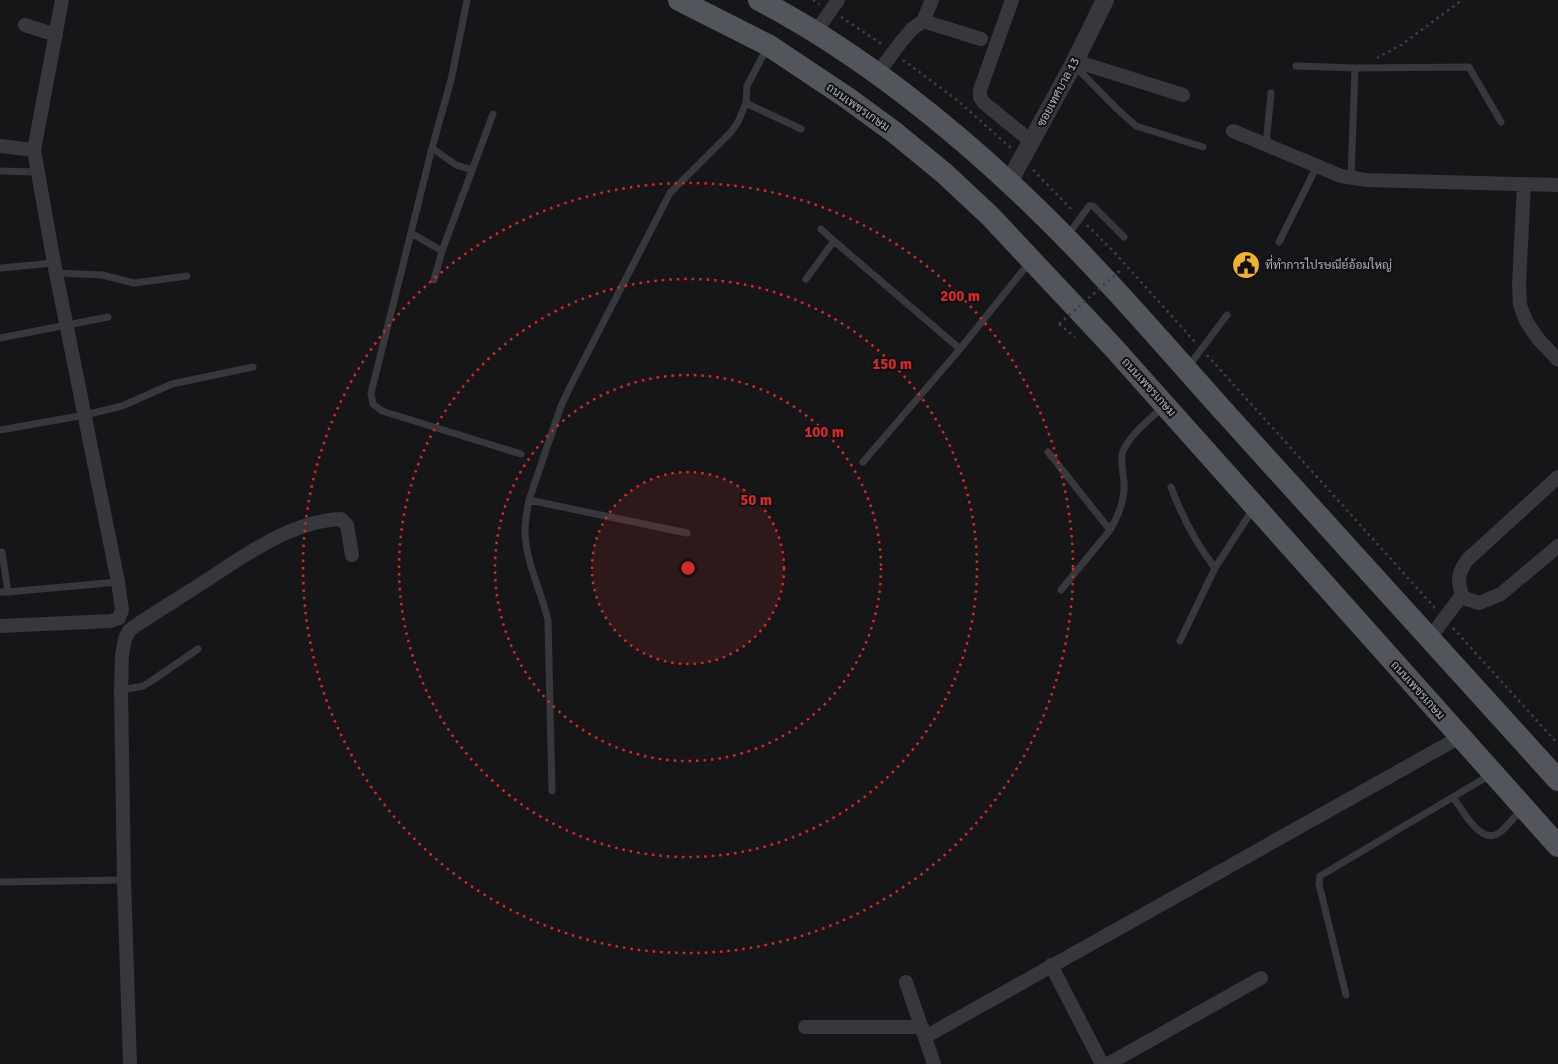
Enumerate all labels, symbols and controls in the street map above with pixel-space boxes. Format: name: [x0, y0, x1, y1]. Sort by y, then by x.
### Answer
street label: ซอยเทศบาล 13: [1034, 55, 1083, 129]
street label: ถนนเพชรเกษม: [823, 80, 892, 135]
public building icon: ที่ทำการไปรษณีย์อ้อมใหญ่: [1231, 250, 1261, 280]
place label: ที่ทำการไปรษณีย์อ้อมใหญ่: [1265, 254, 1392, 273]
text: 200 m: [940, 287, 980, 305]
text: 150 m: [872, 355, 912, 373]
street label: ถนนเพชรเกษม: [1118, 355, 1179, 420]
text: 100 m: [804, 423, 844, 441]
text: 50 m: [740, 491, 772, 509]
centre of rings: [679, 559, 697, 577]
street label: ถนนเพชรเกษม: [1387, 658, 1448, 723]

